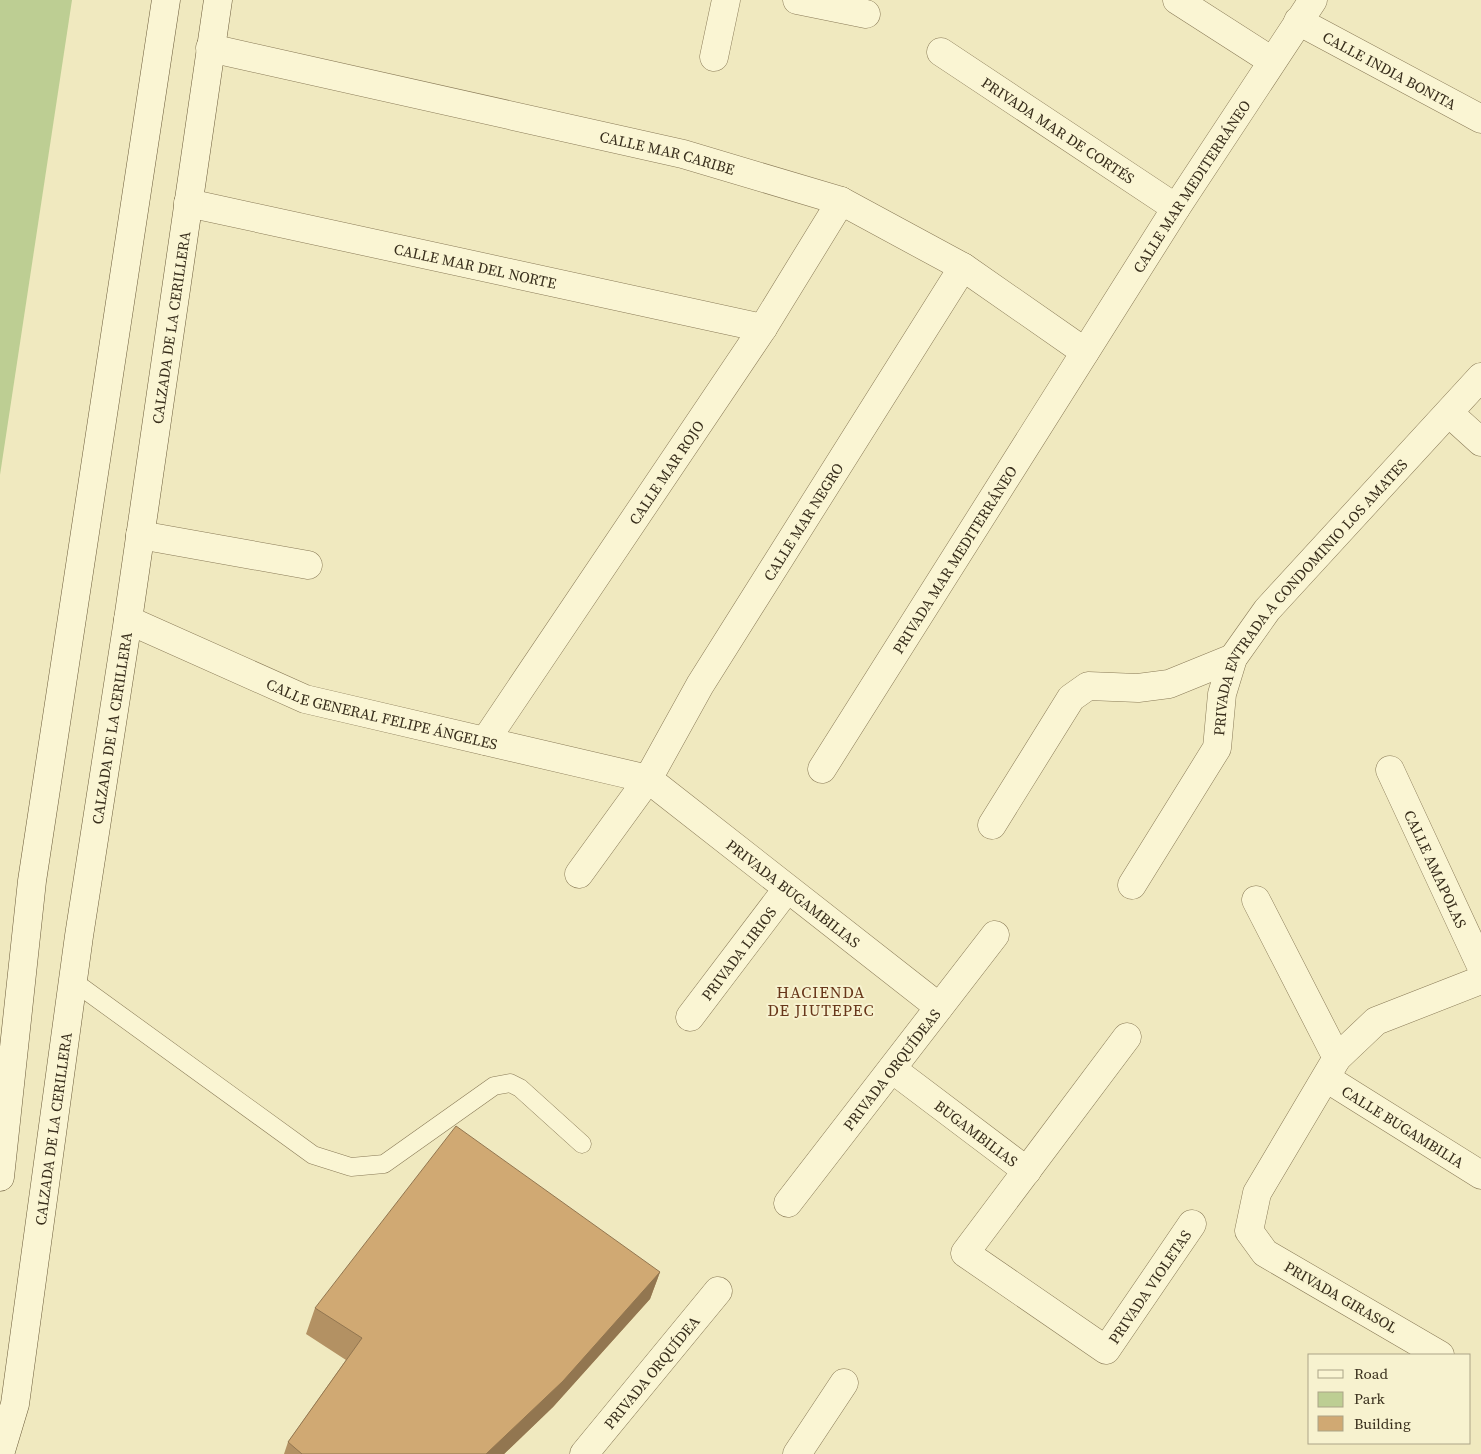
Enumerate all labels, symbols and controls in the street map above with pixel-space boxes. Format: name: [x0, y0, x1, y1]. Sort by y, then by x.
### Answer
street label: CALLE INDIA BONITA: [1319, 26, 1460, 115]
street label: PRIVADA MAR DE CORTÉS: [978, 72, 1139, 189]
street label: CALLE MAR MEDITERRÁNEO: [1127, 96, 1255, 277]
street label: CALLE MAR CARIBE: [598, 125, 737, 179]
street label: CALZADA DE LA CERILLERA: [146, 230, 195, 425]
street label: CALLE MAR DEL NORTE: [392, 238, 559, 293]
street label: CALLE MAR ROJO: [623, 416, 709, 529]
street label: PRIVADA ENTRADA A CONDOMINIO LOS AMATES: [1208, 454, 1412, 737]
street label: CALLE MAR NEGRO: [758, 458, 848, 585]
street label: PRIVADA MAR MEDITERRÁNEO: [887, 461, 1022, 657]
street label: CALZADA DE LA CERILLERA: [86, 630, 137, 826]
street label: CALLE GENERAL FELIPE ÁNGELES: [263, 673, 500, 754]
street label: CALLE AMAPOLAS: [1399, 806, 1473, 932]
street label: PRIVADA BUGAMBILIAS: [722, 834, 865, 952]
street label: PRIVADA LIRIOS: [696, 902, 781, 1005]
district label: HACIENDA DE JIUTEPEC: [768, 981, 874, 1021]
street label: PRIVADA ORQUÍDEAS: [838, 1004, 945, 1134]
street label: CALZADA DE LA CERILLERA: [29, 1031, 76, 1227]
street label: CALLE BUGAMBILIA: [1338, 1080, 1468, 1173]
street label: BUGAMBILIAS: [931, 1095, 1023, 1171]
street label: PRIVADA VIOLETAS: [1103, 1225, 1196, 1348]
street label: PRIVADA GIRASOL: [1280, 1256, 1402, 1338]
street label: PRIVADA ORQUÍDEA: [598, 1311, 704, 1433]
legend: [1308, 1354, 1471, 1444]
text: Road: [1354, 1363, 1388, 1384]
text: Park: [1354, 1388, 1386, 1409]
text: Building: [1354, 1413, 1411, 1434]

